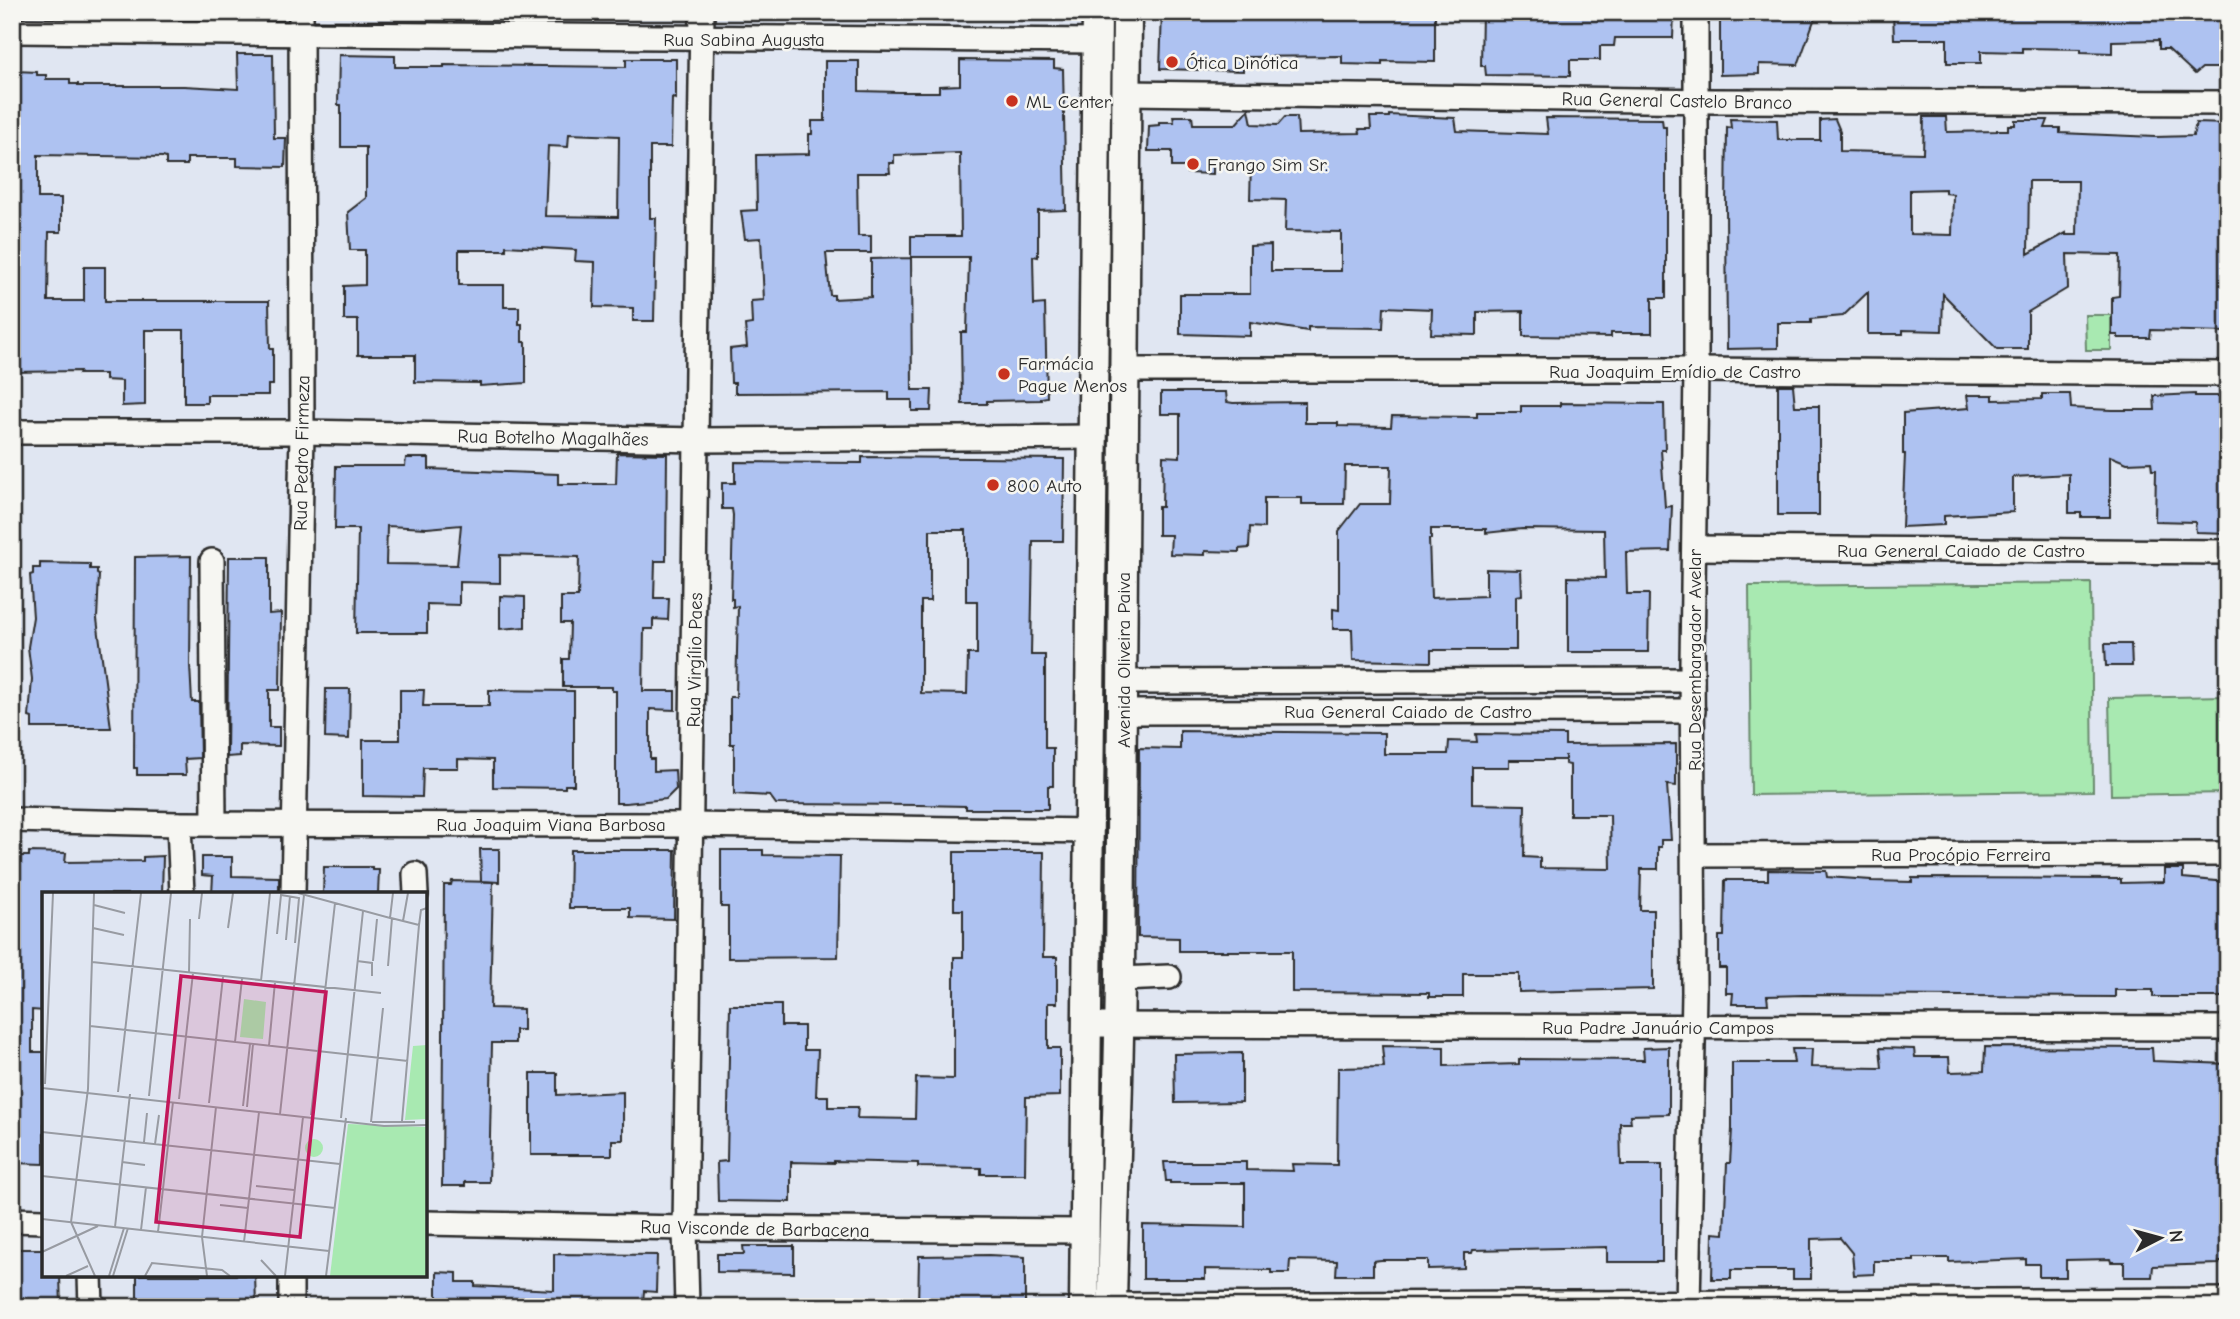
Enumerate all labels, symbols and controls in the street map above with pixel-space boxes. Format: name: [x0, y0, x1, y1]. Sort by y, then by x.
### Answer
street label: Rua Sabina Augusta: [663, 29, 825, 51]
place label: Ótica Dinótica: [1186, 52, 1299, 74]
marker: Ótica Dinótica: [1164, 54, 1180, 70]
street label: Rua General Castelo Branco: [1561, 88, 1792, 114]
place label: ML Center: [1026, 91, 1112, 113]
marker: ML Center: [1004, 93, 1020, 109]
place label: Frango Sim Sr.: [1207, 154, 1328, 176]
marker: Frango Sim Sr.: [1185, 156, 1201, 172]
place label: Farmácia Pague Menos: [1018, 353, 1127, 397]
street label: Rua Joaquim Emídio de Castro: [1549, 361, 1801, 383]
marker: Farmácia Pague Menos: [996, 366, 1012, 382]
street label: Rua Pedro Firmeza: [290, 375, 314, 531]
street label: Rua Botelho Magalhães: [457, 425, 649, 451]
place label: 800 Auto: [1007, 475, 1082, 497]
marker: 800 Auto: [985, 477, 1001, 493]
street label: Rua General Caiado de Castro: [1837, 540, 2085, 562]
street label: Rua Desembargador Avelar: [1684, 548, 1706, 771]
street label: Avenida Oliveira Paiva: [1113, 572, 1135, 748]
street label: Rua Virgílio Paes: [683, 592, 707, 728]
street label: Rua General Caiado de Castro: [1284, 701, 1532, 723]
street label: Rua Joaquim Viana Barbosa: [436, 814, 666, 836]
street label: Rua Procópio Ferreira: [1871, 844, 2051, 866]
inset map: [42, 892, 427, 1277]
street label: Rua Padre Januário Campos: [1542, 1017, 1774, 1039]
north arrow: [2124, 1204, 2194, 1274]
street label: Rua Visconde de Barbacena: [640, 1216, 870, 1242]
text: N: [2164, 1229, 2187, 1244]

